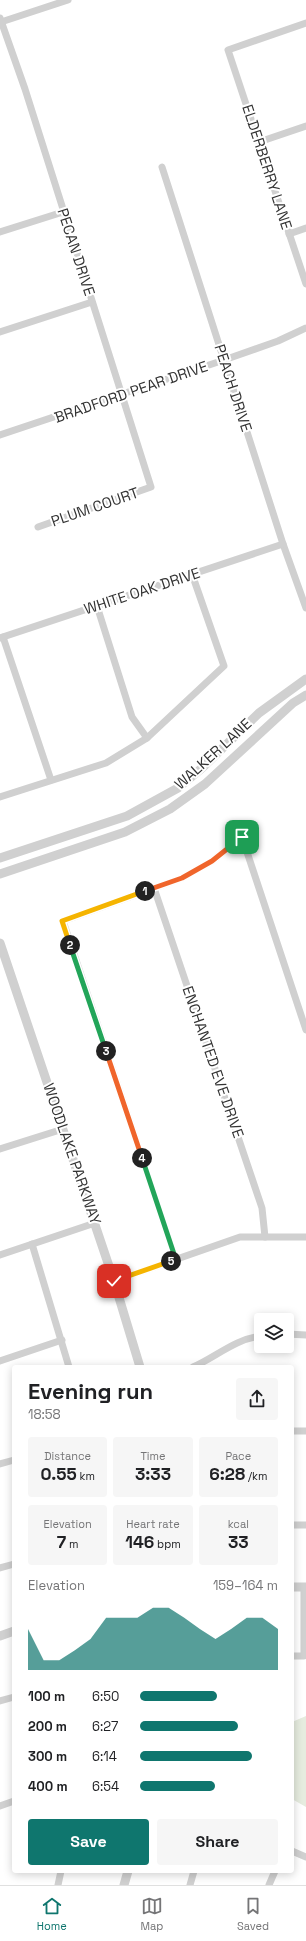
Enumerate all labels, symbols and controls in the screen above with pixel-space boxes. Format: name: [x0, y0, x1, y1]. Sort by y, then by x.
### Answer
street label: ELDERBERRY LANE: [238, 102, 297, 232]
street label: PECAN DRIVE: [53, 206, 100, 298]
street label: PEACH DRIVE: [210, 342, 257, 434]
street label: BRADFORD PEAR DRIVE: [52, 356, 210, 427]
street label: PLUM COURT: [48, 483, 141, 530]
street label: WHITE OAK DRIVE: [81, 563, 202, 618]
street label: WALKER LANE: [170, 714, 255, 793]
pin: [225, 820, 259, 854]
icon: arrive: [231, 826, 253, 848]
pin: 1: [135, 881, 155, 901]
text: 1: [143, 884, 147, 898]
pin: 2: [60, 935, 80, 955]
text: 2: [67, 938, 73, 952]
street label: ENCHANTED EVE DRIVE: [179, 983, 248, 1140]
pin: 3: [96, 1041, 116, 1061]
text: 3: [103, 1044, 109, 1058]
street label: WOODLAKE PARKWAY: [39, 1081, 106, 1227]
pin: 4: [132, 1148, 152, 1168]
text: 4: [139, 1151, 146, 1165]
pin: 5: [161, 1251, 181, 1271]
text: 5: [168, 1254, 174, 1268]
pin: [97, 1264, 131, 1298]
icon: check: [103, 1270, 125, 1292]
map controls: [254, 1313, 294, 1353]
button: layers: [254, 1313, 294, 1353]
text: Evening run: [28, 1377, 153, 1405]
button: share: [236, 1378, 278, 1420]
text: 18:58: [28, 1406, 61, 1423]
text: Distance: [44, 1449, 91, 1463]
text: Time: [140, 1449, 166, 1463]
text: Pace: [225, 1449, 251, 1463]
text: 0.55: [40, 1463, 77, 1485]
text: 3:33: [135, 1463, 171, 1485]
text: 6:28: [209, 1463, 245, 1485]
text: km: [77, 1469, 95, 1483]
text: /km: [245, 1469, 267, 1483]
text: Elevation: [44, 1517, 92, 1531]
text: Heart rate: [126, 1517, 180, 1531]
text: kcal: [228, 1517, 249, 1531]
text: 7: [57, 1531, 66, 1553]
text: 146: [125, 1531, 154, 1553]
text: 33: [228, 1531, 249, 1553]
text: m: [66, 1537, 79, 1551]
text: bpm: [154, 1537, 181, 1551]
text: Elevation: [28, 1577, 85, 1594]
text: 159–164 m: [213, 1577, 278, 1594]
text: 100 m: [28, 1688, 65, 1705]
text: 6:50: [92, 1688, 119, 1705]
text: 200 m: [28, 1718, 67, 1735]
text: 6:27: [92, 1718, 118, 1735]
text: 300 m: [28, 1748, 67, 1765]
text: 6:14: [92, 1748, 117, 1765]
text: 400 m: [28, 1778, 68, 1795]
text: 6:54: [92, 1778, 119, 1795]
button: Save: [28, 1819, 149, 1865]
button: Share: [157, 1819, 278, 1865]
tab: Home: [37, 1895, 67, 1933]
tab: Map: [140, 1895, 163, 1933]
tab: Saved: [237, 1895, 269, 1933]

